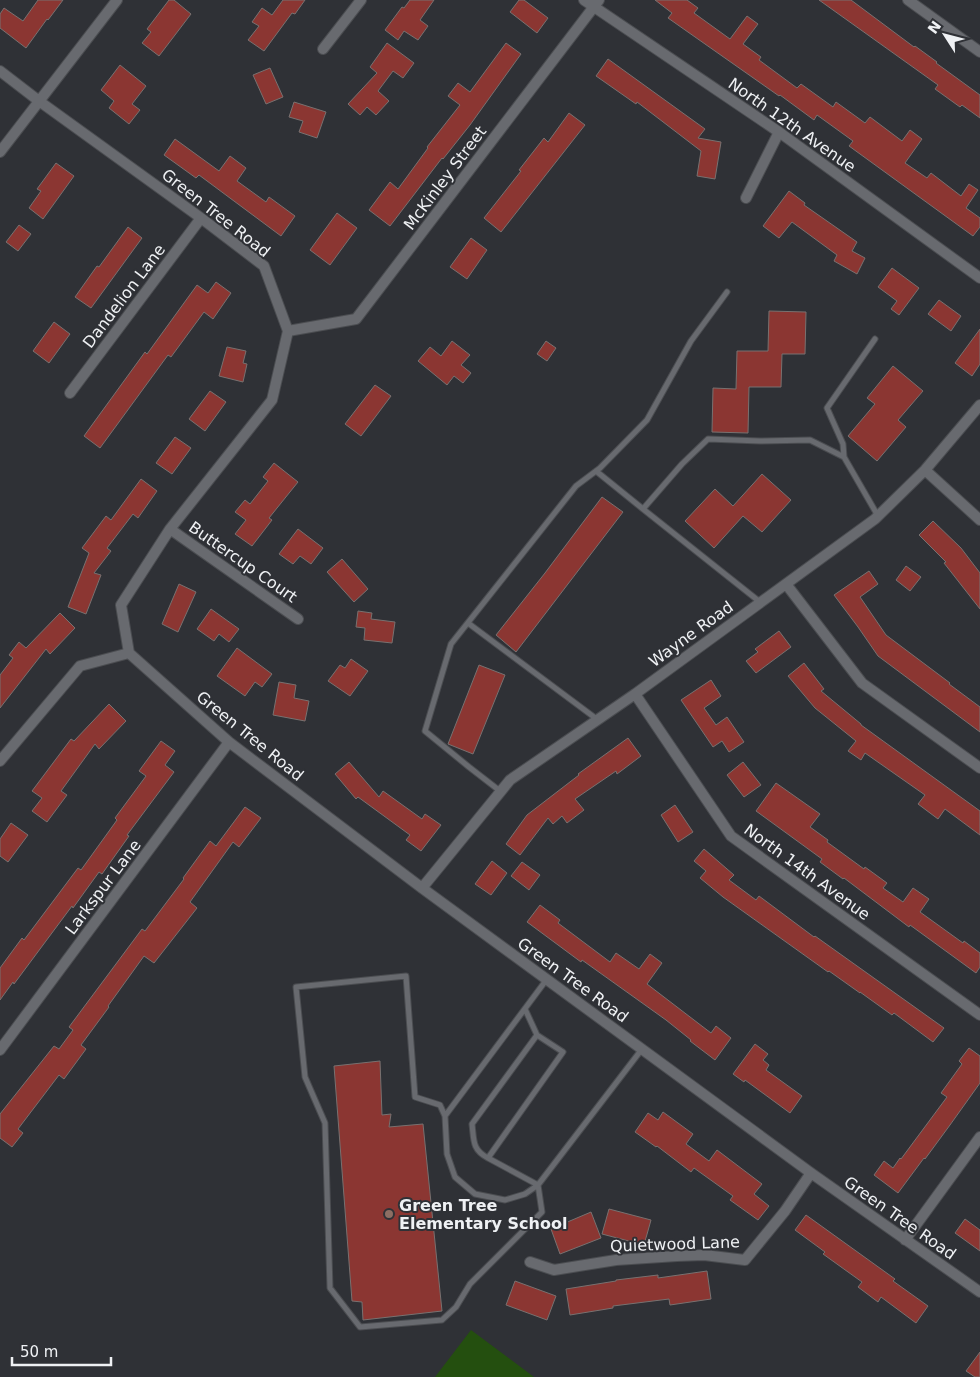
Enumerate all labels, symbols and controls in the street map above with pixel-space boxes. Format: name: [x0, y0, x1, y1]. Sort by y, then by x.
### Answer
north arrow: [920, 10, 970, 60]
text: N: [925, 18, 944, 37]
street label: North 12th Avenue: [725, 74, 859, 176]
street label: McKinley Street: [400, 122, 490, 234]
street label: Green Tree Road: [158, 165, 274, 261]
street label: Dandelion Lane: [79, 240, 169, 352]
street label: Buttercup Court: [185, 518, 301, 606]
street label: Wayne Road: [645, 597, 737, 671]
street label: Green Tree Road: [193, 687, 307, 785]
street label: North 14th Avenue: [740, 820, 874, 924]
street label: Larkspur Lane: [61, 836, 145, 938]
street label: Green Tree Road: [514, 933, 632, 1027]
street label: Green Tree Road: [840, 1172, 960, 1264]
place label: Green Tree Elementary School: [399, 1196, 567, 1233]
marker: Green Tree Elementary School: [383, 1208, 395, 1220]
street label: Quietwood Lane: [610, 1232, 740, 1256]
scale bar: [12, 1334, 111, 1366]
text: 50 m: [20, 1343, 58, 1361]

